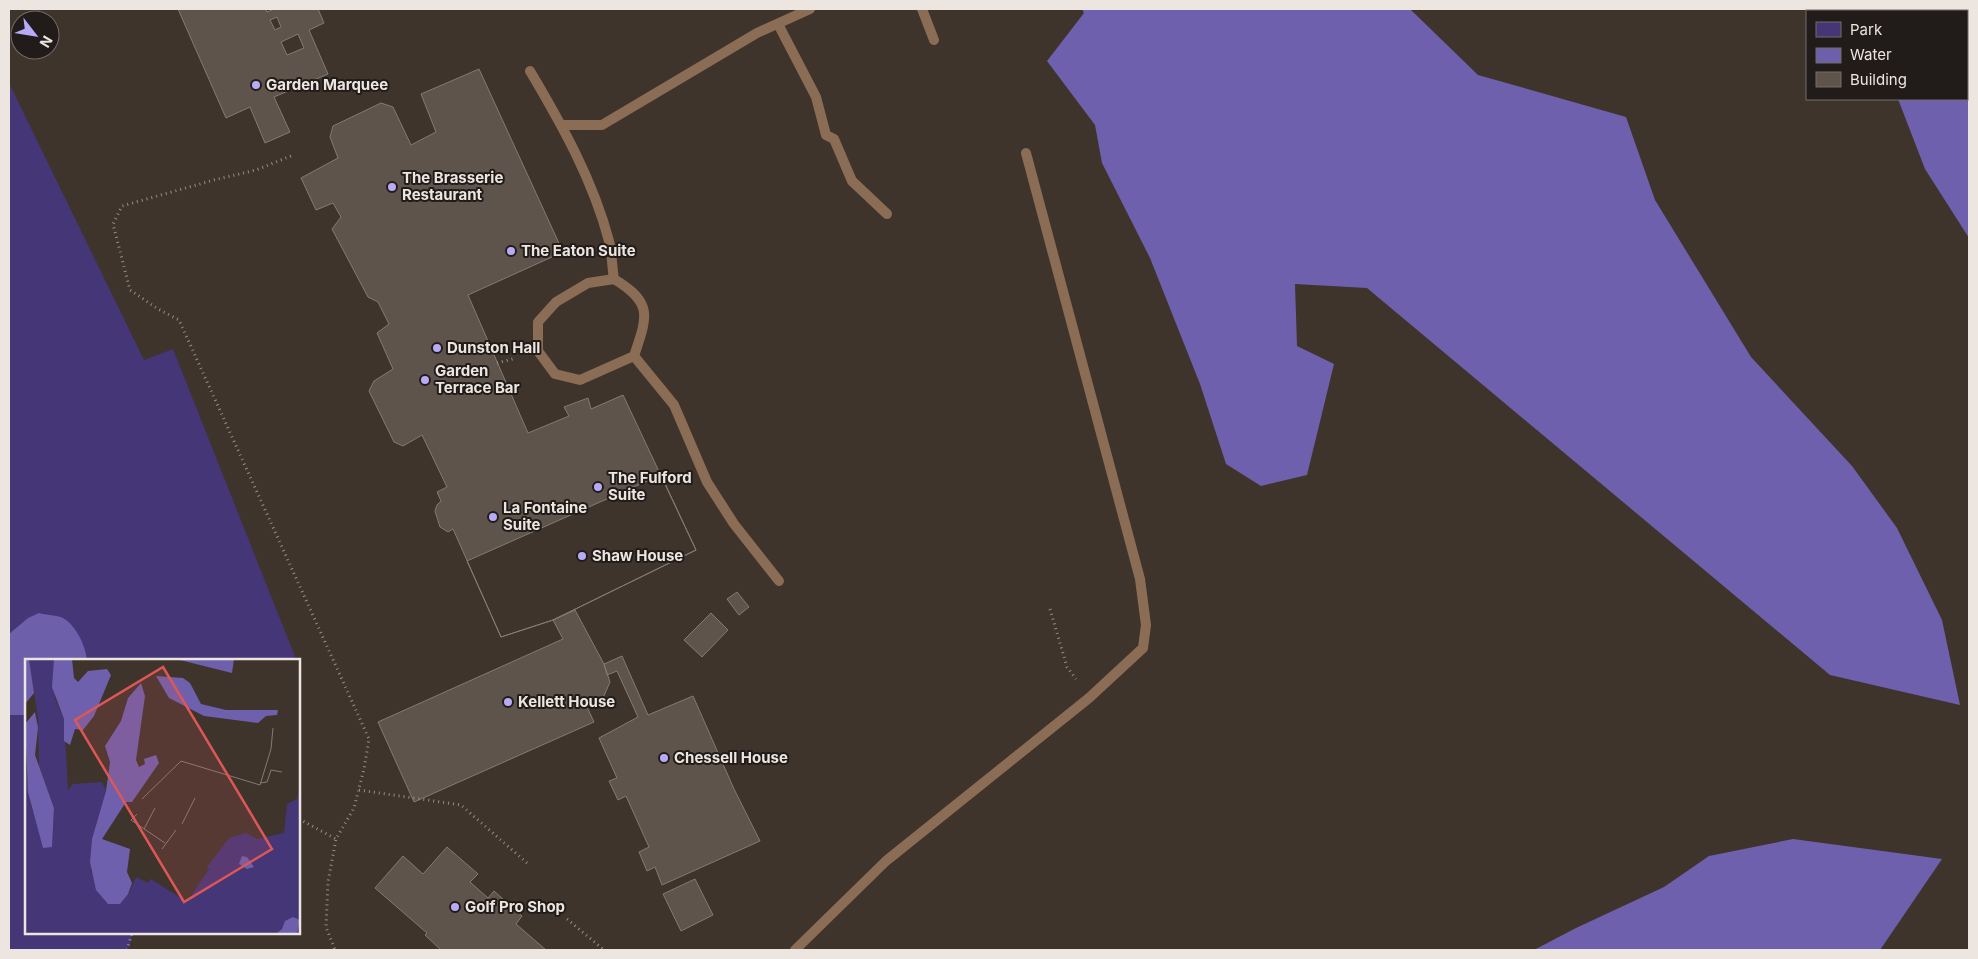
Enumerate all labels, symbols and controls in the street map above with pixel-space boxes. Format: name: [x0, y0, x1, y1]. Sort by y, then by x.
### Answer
north arrow: [10, 10, 60, 60]
legend: [1806, 10, 1968, 100]
text: Park: [1850, 20, 1883, 39]
text: N: [37, 33, 57, 51]
text: Water: [1850, 45, 1892, 64]
text: Building: [1850, 70, 1907, 89]
place label: Garden Marquee: [266, 75, 388, 94]
marker: Garden Marquee: [250, 79, 262, 91]
place label: The Brasserie Restaurant: [402, 168, 503, 204]
marker: The Brasserie Restaurant: [386, 181, 398, 193]
place label: The Eaton Suite: [521, 241, 636, 260]
marker: The Eaton Suite: [505, 245, 517, 257]
place label: Dunston Hall: [447, 338, 540, 357]
marker: Dunston Hall: [431, 342, 443, 354]
place label: Garden Terrace Bar: [435, 361, 520, 397]
marker: Garden Terrace Bar: [419, 374, 431, 386]
place label: The Fulford Suite: [608, 468, 692, 504]
marker: The Fulford Suite: [592, 481, 604, 493]
place label: La Fontaine Suite: [503, 498, 587, 534]
marker: La Fontaine Suite: [487, 511, 499, 523]
place label: Shaw House: [592, 546, 683, 565]
marker: Shaw House: [576, 550, 588, 562]
inset map: [25, 659, 300, 934]
place label: Kellett House: [518, 692, 615, 711]
marker: Kellett House: [502, 696, 514, 708]
place label: Chessell House: [674, 748, 788, 767]
marker: Chessell House: [658, 752, 670, 764]
place label: Golf Pro Shop: [465, 897, 565, 916]
marker: Golf Pro Shop: [449, 901, 461, 913]

